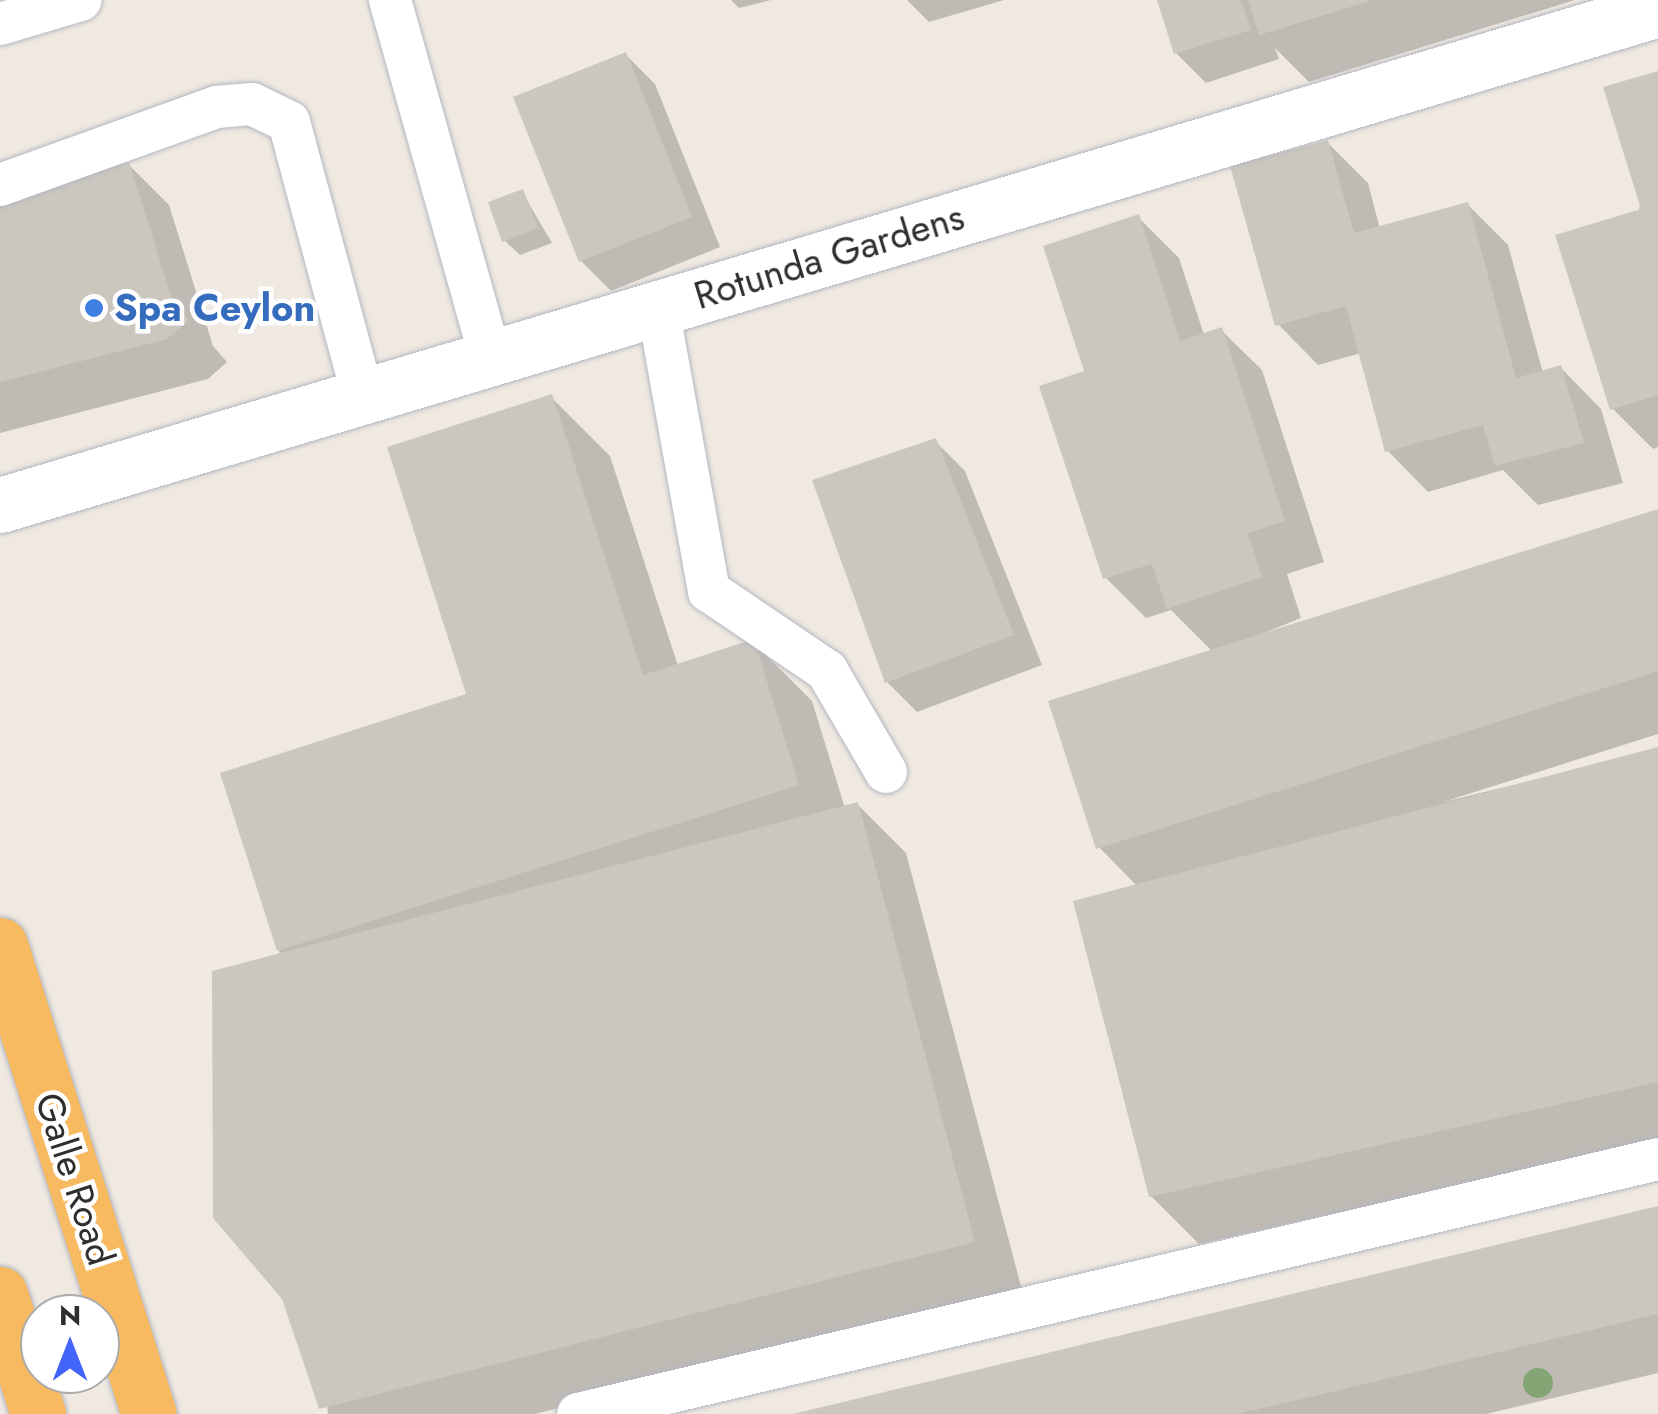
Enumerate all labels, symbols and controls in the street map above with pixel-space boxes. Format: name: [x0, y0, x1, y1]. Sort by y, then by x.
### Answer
street label: Rotunda Gardens: [689, 193, 969, 319]
place label: Spa Ceylon: [114, 285, 315, 331]
marker: Spa Ceylon: [83, 297, 105, 319]
street label: Galle Road: [26, 1087, 124, 1271]
north arrow: [20, 1294, 120, 1394]
text: N: [59, 1295, 81, 1336]

